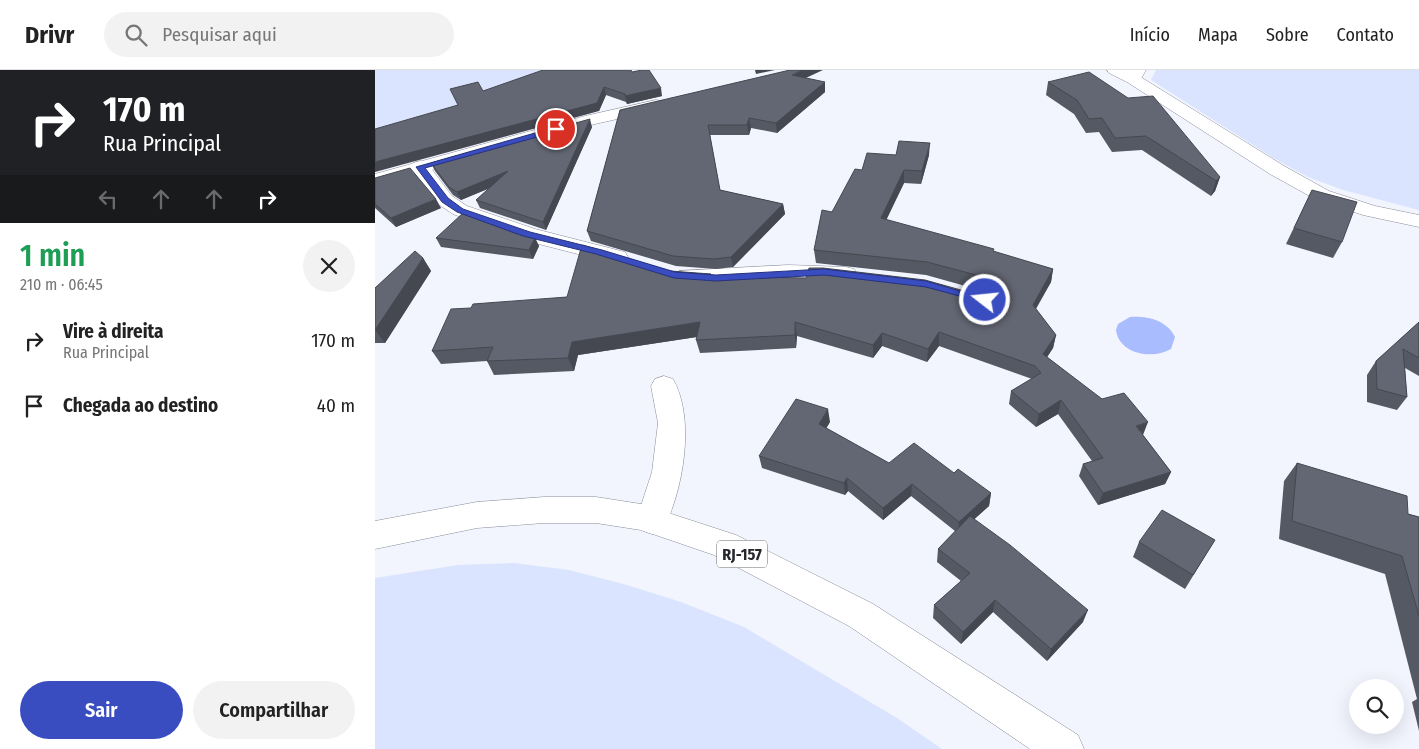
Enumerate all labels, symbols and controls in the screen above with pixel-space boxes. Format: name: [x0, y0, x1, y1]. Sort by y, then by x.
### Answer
search box: [104, 12, 454, 57]
text: Drivr: [25, 21, 74, 49]
icon: search: [122, 21, 150, 49]
text: Pesquisar aqui: [162, 23, 277, 46]
text: Início: [1130, 24, 1170, 46]
text: Mapa: [1198, 24, 1238, 46]
text: Sobre: [1266, 24, 1309, 46]
text: Contato: [1337, 24, 1394, 46]
text: 170 m: [103, 88, 186, 130]
icon: right: [20, 90, 85, 155]
pin: [535, 108, 577, 150]
icon: arrive: [542, 115, 570, 143]
text: Rua Principal: [103, 130, 221, 157]
icon: left: [94, 185, 122, 213]
icon: ahead: [147, 185, 175, 213]
icon: ahead: [200, 185, 228, 213]
icon: right: [253, 185, 281, 213]
text: 1 min: [20, 238, 85, 274]
button: close: [303, 240, 355, 292]
position arrow: [958, 273, 1010, 325]
text: 210 m · 06:45: [20, 275, 103, 294]
text: Vire à direita: [63, 320, 164, 343]
icon: right: [20, 327, 48, 355]
text: 170 m: [311, 329, 355, 352]
text: Rua Principal: [63, 343, 149, 362]
icon: arrive: [20, 392, 48, 420]
text: Chegada ao destino: [63, 394, 218, 417]
text: 40 m: [317, 394, 355, 417]
road number: RJ-157: [717, 540, 767, 568]
map controls: [1349, 679, 1404, 734]
button: search: [1349, 679, 1404, 734]
button: Sair: [20, 681, 183, 739]
button: Compartilhar: [193, 681, 355, 739]

